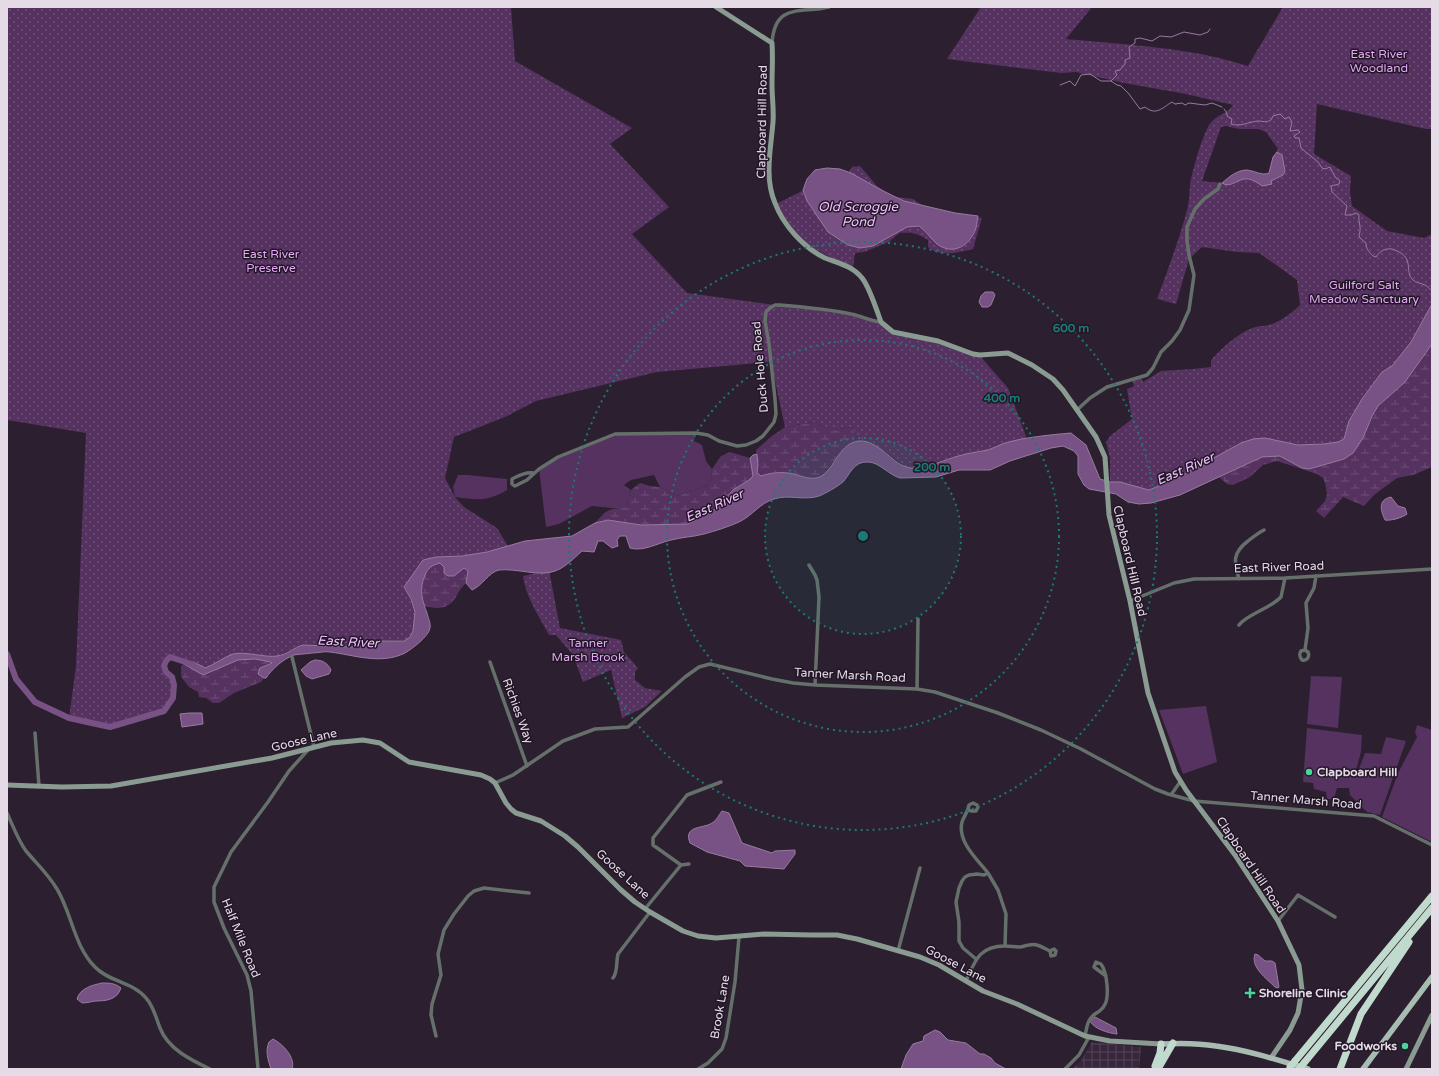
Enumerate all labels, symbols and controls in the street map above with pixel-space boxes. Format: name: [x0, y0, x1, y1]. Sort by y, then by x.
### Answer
park label: East River Woodland: [1350, 47, 1408, 75]
street label: Clapboard Hill Road: [754, 65, 770, 179]
water label: Old Scroggie Pond: [818, 199, 899, 230]
park label: East River Preserve: [243, 247, 300, 275]
park label: Guilford Salt Meadow Sanctuary: [1309, 278, 1419, 306]
street label: Duck Hole Road: [749, 321, 771, 413]
text: 600 m: [1053, 321, 1089, 335]
text: 400 m: [984, 391, 1020, 405]
water label: East River: [1154, 448, 1219, 489]
text: 200 m: [914, 460, 950, 474]
water label: East River: [683, 485, 748, 526]
street label: Clapboard Hill Road: [1110, 504, 1150, 618]
centre of rings: [856, 529, 870, 543]
street label: East River Road: [1234, 558, 1324, 576]
water label: East River: [317, 632, 381, 652]
park label: Tanner Marsh Brook: [552, 636, 625, 664]
street label: Tanner Marsh Road: [794, 665, 906, 685]
street label: Richies Way: [500, 676, 537, 746]
street label: Goose Lane: [270, 726, 338, 754]
place label: Clapboard Hill: [1317, 765, 1397, 780]
marker: Clapboard Hill: [1304, 767, 1314, 777]
street label: Tanner Marsh Road: [1250, 788, 1362, 812]
street label: Clapboard Hill Road: [1213, 814, 1289, 916]
street label: Goose Lane: [593, 846, 653, 902]
street label: Half Mile Road: [219, 896, 263, 980]
street label: Goose Lane: [923, 942, 989, 986]
street label: Brook Lane: [707, 974, 733, 1040]
place label: Shoreline Clinic: [1259, 986, 1347, 1000]
marker: Shoreline Clinic: [1244, 987, 1256, 999]
place label: Foodworks: [1334, 1039, 1397, 1053]
marker: Foodworks: [1400, 1041, 1410, 1051]

